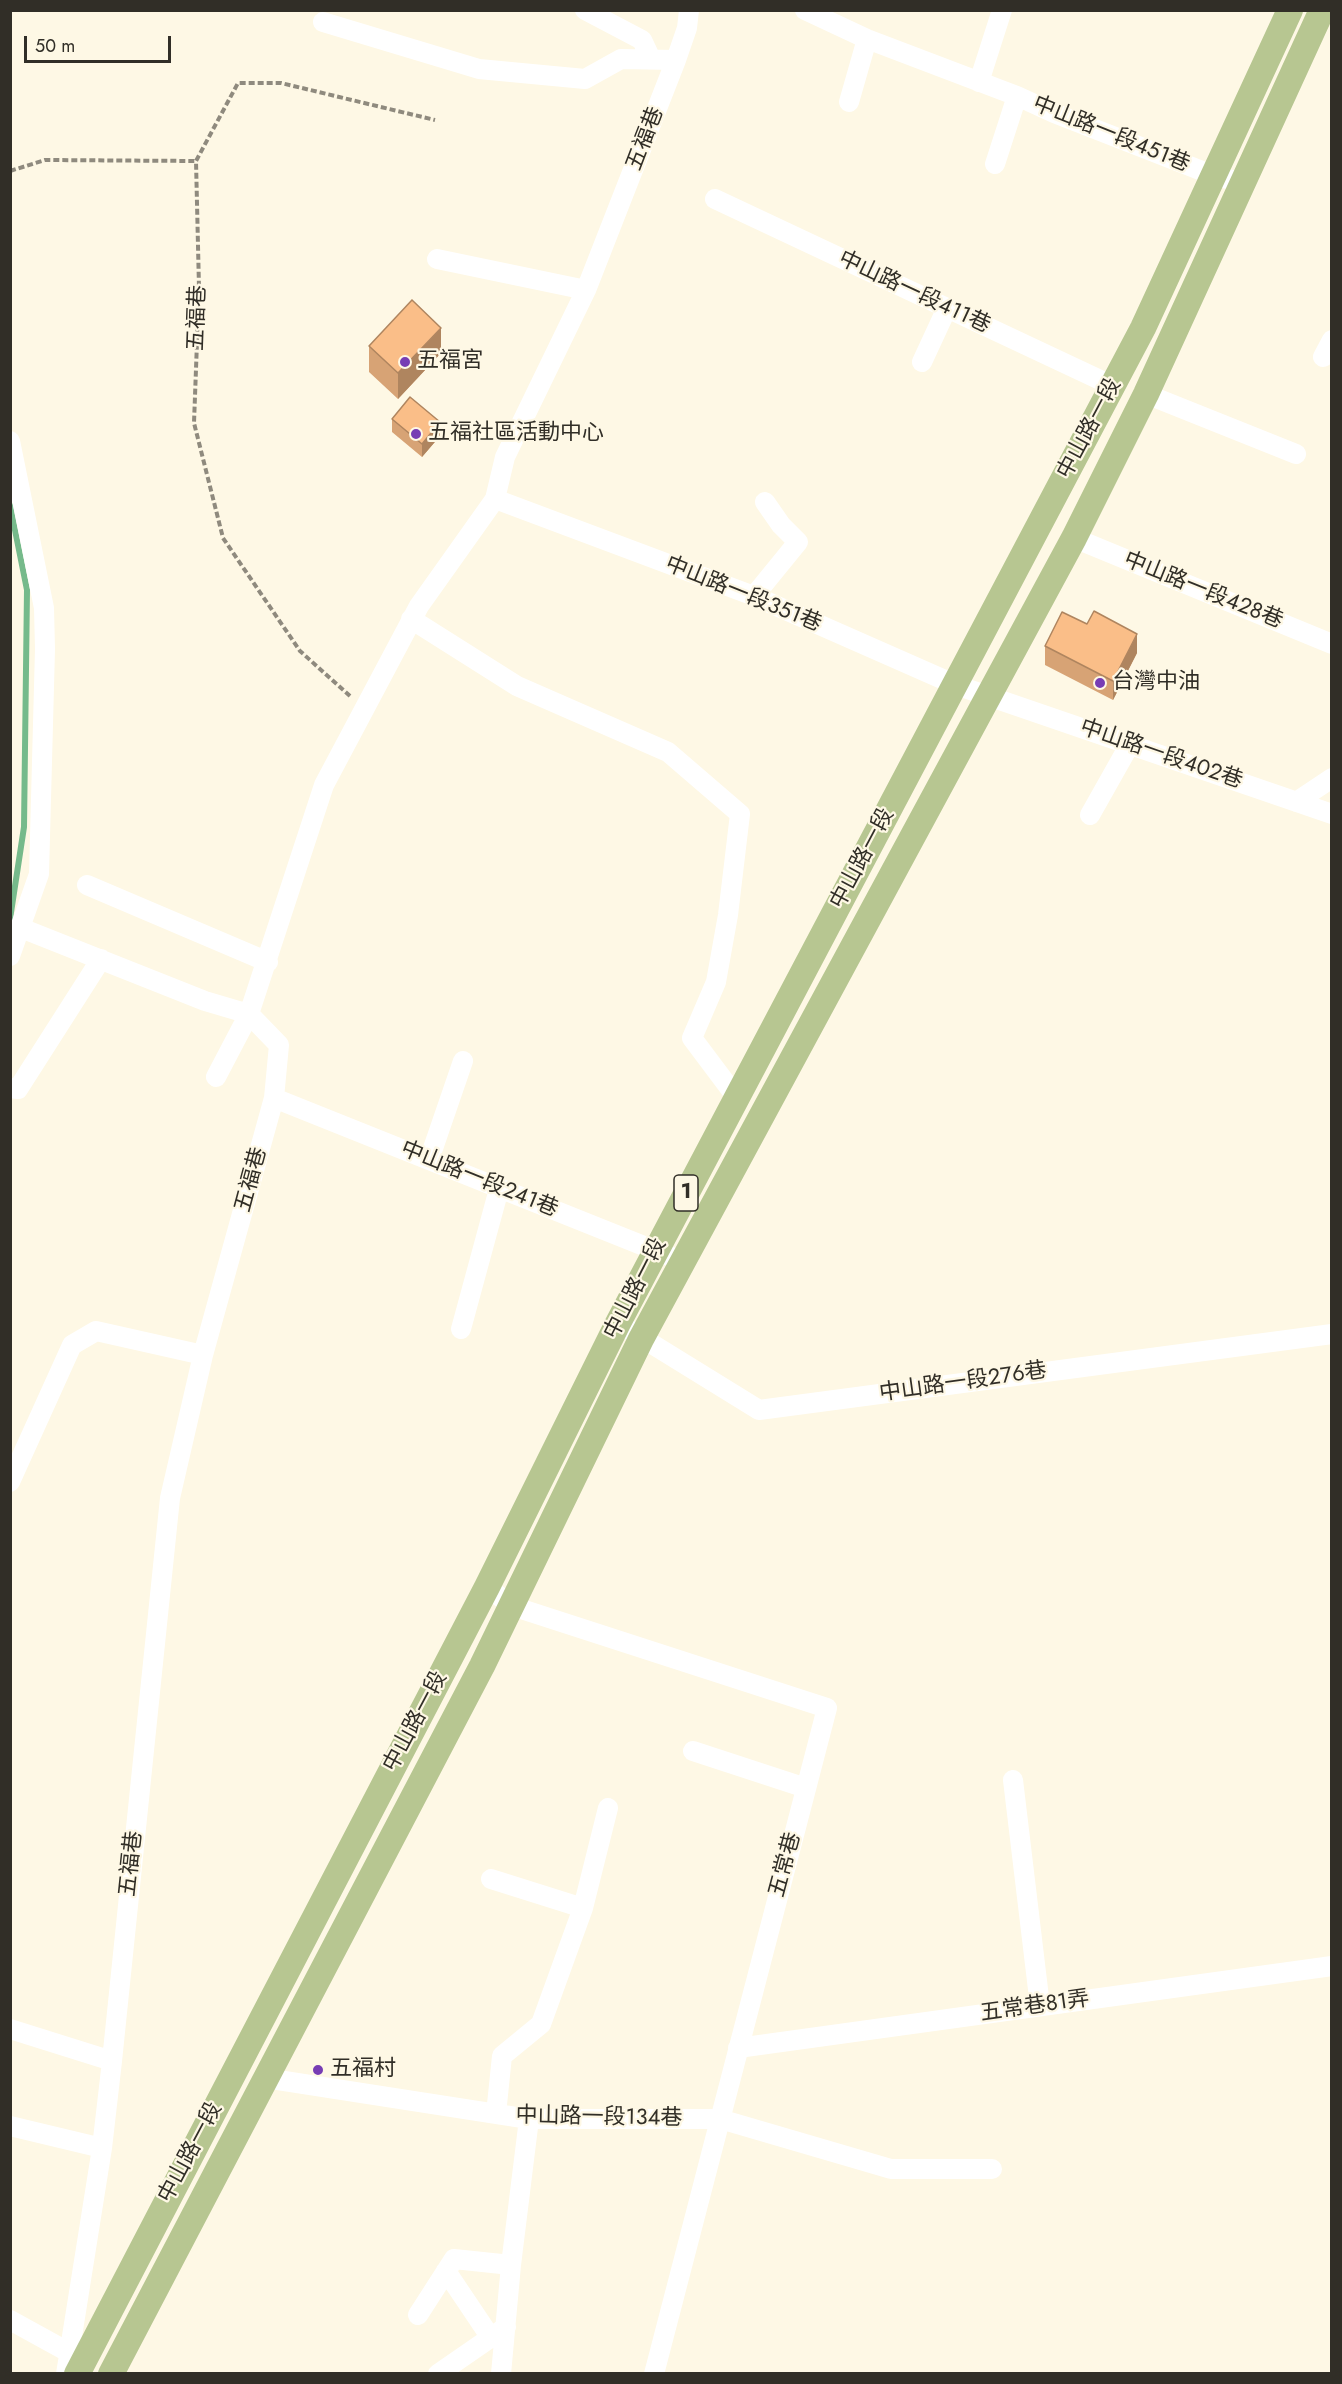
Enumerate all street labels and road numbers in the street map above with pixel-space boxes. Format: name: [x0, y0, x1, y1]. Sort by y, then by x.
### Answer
street label: 中山路一段451巷: [1029, 91, 1193, 179]
street label: 五福巷: [622, 103, 670, 175]
street label: 中山路一段411巷: [834, 246, 994, 340]
street label: 五福巷: [184, 285, 212, 351]
street label: 中山路一段: [1053, 374, 1127, 484]
street label: 中山路一段428巷: [1120, 547, 1286, 635]
street label: 中山路一段351巷: [661, 552, 825, 638]
street label: 中山路一段402巷: [1076, 715, 1246, 795]
street label: 中山路一段: [826, 804, 900, 914]
street label: 中山路一段241巷: [397, 1136, 561, 1224]
street label: 五福巷: [231, 1145, 273, 1215]
road number: 1: [674, 1175, 698, 1211]
street label: 中山路一段: [599, 1234, 673, 1344]
street label: 中山路一段276巷: [878, 1358, 1048, 1408]
street label: 中山路一段: [379, 1667, 453, 1777]
street label: 五福巷: [115, 1830, 149, 1898]
street label: 五常巷: [765, 1830, 807, 1900]
street label: 五常巷81弄: [979, 1986, 1091, 2028]
street label: 中山路一段: [154, 2098, 228, 2208]
street label: 中山路一段134巷: [515, 2103, 683, 2133]

